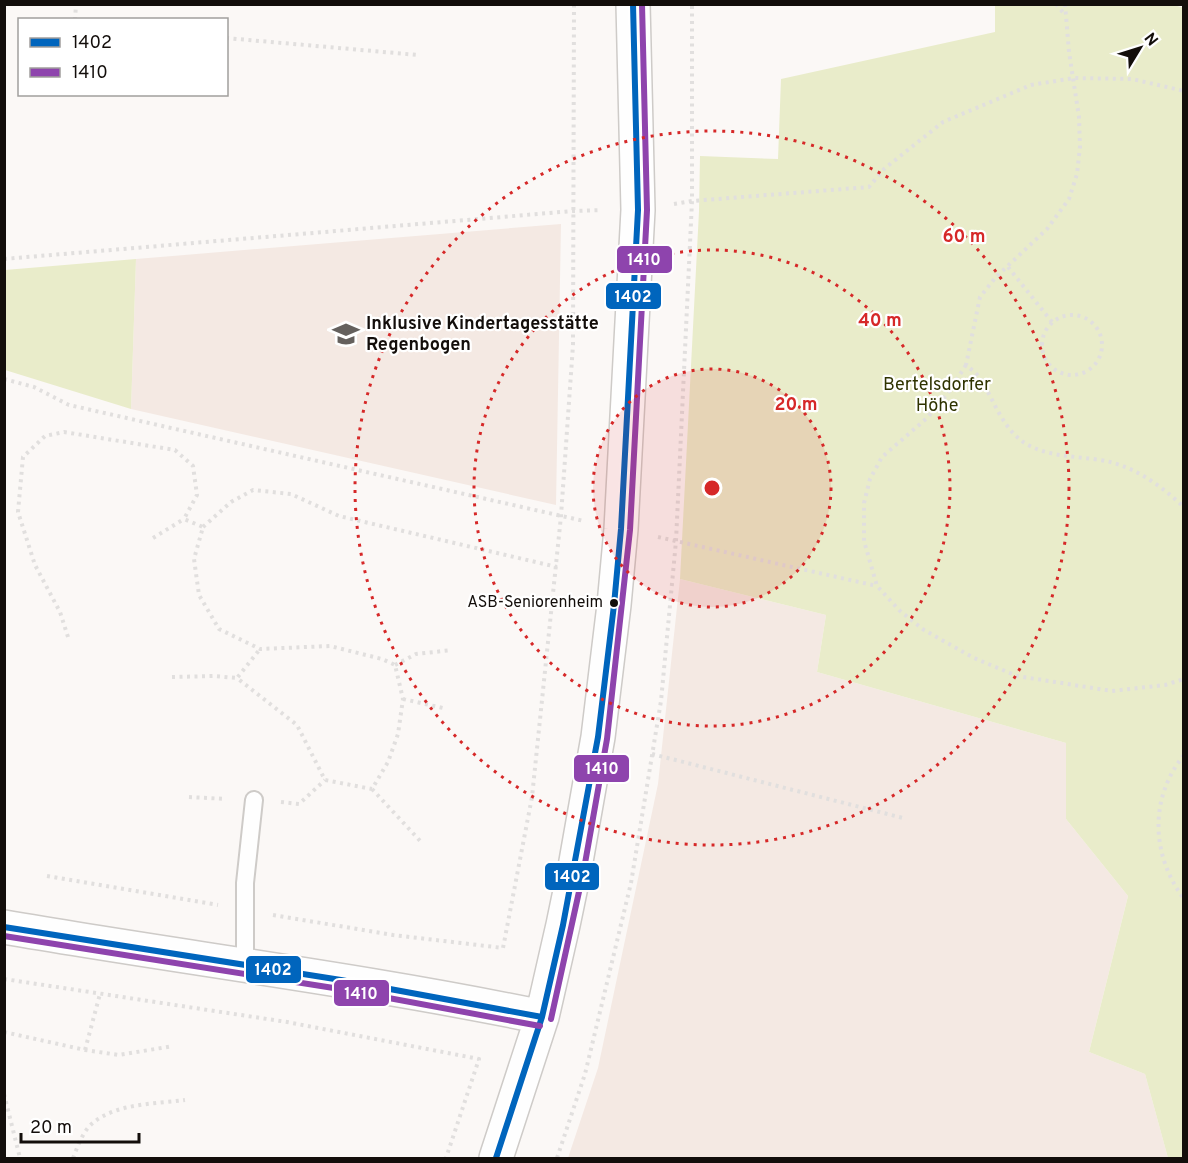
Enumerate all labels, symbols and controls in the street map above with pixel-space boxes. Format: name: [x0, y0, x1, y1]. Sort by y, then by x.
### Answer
legend: [18, 18, 228, 96]
north arrow: [1110, 18, 1170, 78]
text: N: [1139, 29, 1162, 51]
text: 1402: [72, 32, 112, 55]
text: 1410: [72, 62, 108, 85]
text: 60 m: [942, 226, 986, 249]
line badge: 1410: [616, 245, 673, 274]
text: 1410: [627, 251, 661, 271]
line badge: 1402: [605, 282, 662, 310]
text: 1402: [615, 288, 652, 308]
text: 40 m: [858, 310, 902, 333]
place label: Inklusive Kindertagesstätte Regenbogen: [366, 313, 599, 357]
school or university icon: Inklusive Kindertagesstätte Regenbogen: [331, 319, 361, 349]
park label: Bertelsdorfer Höhe: [883, 374, 991, 418]
text: 20 m: [774, 394, 818, 417]
centre of rings: [702, 478, 722, 498]
place label: ASB-Seniorenheim: [467, 593, 603, 613]
marker: ASB-Seniorenheim: [608, 597, 620, 609]
line badge: 1410: [573, 754, 630, 783]
text: 1410: [585, 760, 619, 780]
line badge: 1402: [544, 862, 600, 891]
text: 1402: [554, 868, 591, 888]
line badge: 1402: [245, 955, 302, 984]
text: 1402: [255, 961, 292, 981]
line badge: 1410: [333, 979, 390, 1007]
text: 1410: [344, 985, 378, 1005]
scale bar: [21, 1106, 140, 1144]
text: 20 m: [30, 1117, 72, 1140]

